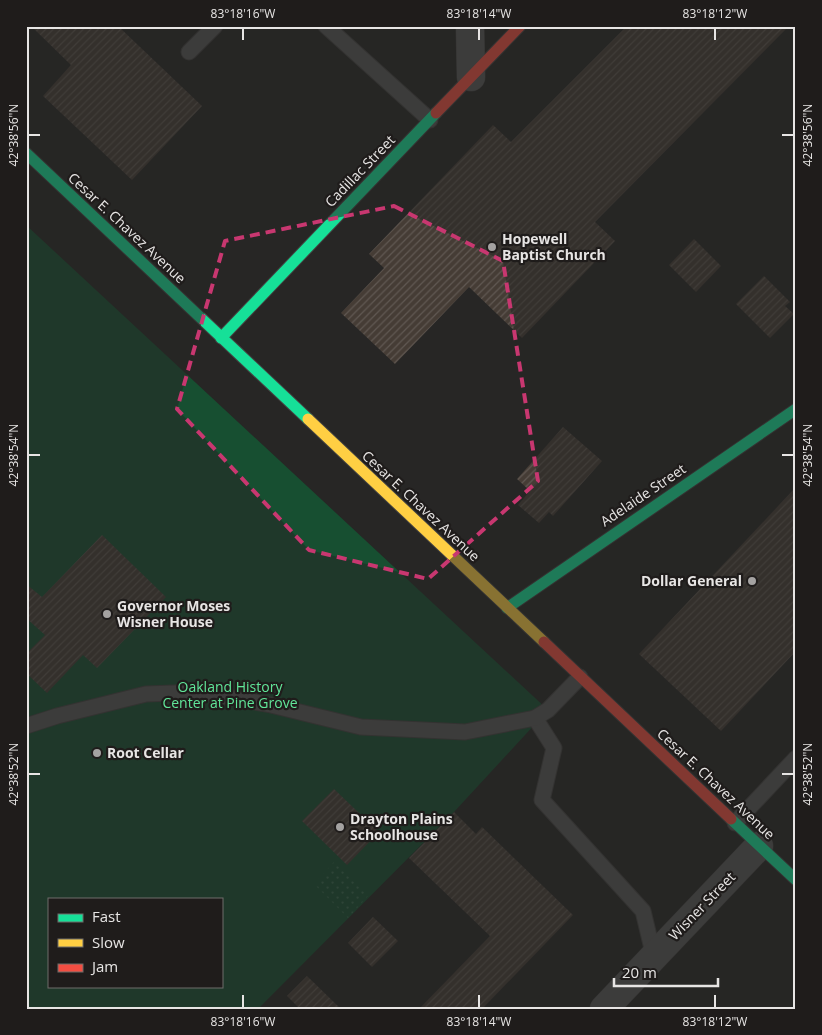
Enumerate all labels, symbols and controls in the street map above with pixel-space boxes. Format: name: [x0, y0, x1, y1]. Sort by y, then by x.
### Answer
text: 83°18'16"W: [211, 5, 275, 22]
text: 83°18'14"W: [447, 5, 511, 22]
text: 83°18'12"W: [683, 5, 747, 22]
text: 42°38'56"N: [5, 104, 22, 166]
text: 42°38'56"N: [799, 104, 816, 166]
street label: Cadillac Street: [321, 131, 399, 211]
street label: Cesar E. Chavez Avenue: [64, 168, 190, 287]
place label: Hopewell Baptist Church: [502, 229, 606, 264]
marker: Hopewell Baptist Church: [486, 241, 498, 253]
text: 42°38'54"N: [5, 424, 22, 486]
text: 42°38'54"N: [799, 424, 816, 486]
street label: Cesar E. Chavez Avenue: [358, 446, 484, 565]
street label: Adelaide Street: [596, 459, 689, 530]
place label: Dollar General: [641, 571, 742, 590]
marker: Dollar General: [746, 575, 758, 587]
place label: Governor Moses Wisner House: [117, 596, 230, 631]
marker: Governor Moses Wisner House: [101, 608, 113, 620]
park label: Oakland History Center at Pine Grove: [162, 677, 298, 712]
street label: Cesar E. Chavez Avenue: [653, 724, 779, 843]
text: 42°38'52"N: [5, 743, 22, 805]
place label: Root Cellar: [107, 743, 184, 762]
text: 42°38'52"N: [799, 743, 816, 805]
marker: Root Cellar: [91, 747, 103, 759]
place label: Drayton Plains Schoolhouse: [350, 809, 453, 844]
marker: Drayton Plains Schoolhouse: [334, 821, 346, 833]
street label: Wisner Street: [664, 867, 739, 944]
legend: [48, 898, 222, 988]
text: Fast: [92, 906, 121, 926]
text: Slow: [92, 932, 125, 952]
scale bar: [614, 955, 718, 987]
text: Jam: [90, 956, 118, 976]
text: 20 m: [622, 962, 657, 982]
text: 83°18'16"W: [211, 1013, 275, 1030]
text: 83°18'14"W: [447, 1013, 511, 1030]
text: 83°18'12"W: [683, 1013, 747, 1030]

